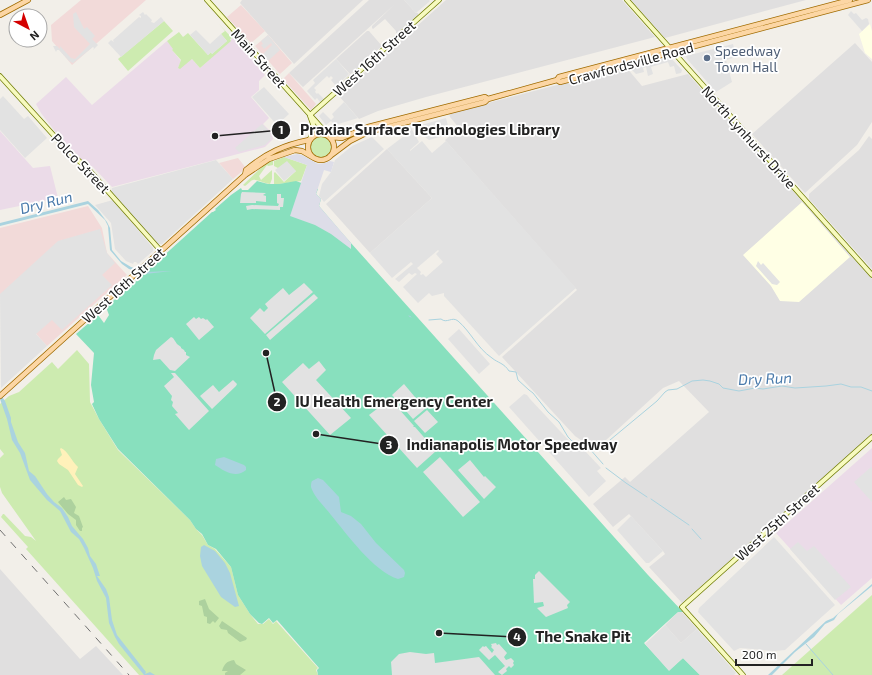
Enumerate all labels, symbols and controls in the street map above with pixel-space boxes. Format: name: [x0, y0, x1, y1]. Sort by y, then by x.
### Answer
north arrow: [8, 8, 48, 48]
street label: West 16th Street: [329, 16, 419, 100]
street label: Main Street: [228, 25, 290, 91]
text: N: [28, 28, 42, 43]
street label: Crawfordsville Road: [567, 38, 695, 88]
place label: Speedway Town Hall: [715, 42, 781, 75]
marker: Speedway Town Hall: [702, 53, 712, 63]
street label: North Lynhurst Drive: [698, 82, 800, 192]
callout: Praxiar Surface Technologies Library: [271, 117, 568, 144]
text: Praxiar Surface Technologies Library: [300, 120, 560, 139]
text: 1: [278, 122, 284, 136]
street label: Polco Street: [48, 129, 114, 197]
water label: Dry Run: [18, 187, 74, 218]
street label: West 16th Street: [78, 243, 168, 327]
water label: Dry Run: [738, 368, 792, 389]
callout: IU Health Emergency Center: [267, 388, 501, 415]
text: IU Health Emergency Center: [295, 392, 493, 411]
text: 2: [274, 394, 281, 408]
callout: Indianapolis Motor Speedway: [379, 431, 626, 458]
text: Indianapolis Motor Speedway: [407, 435, 618, 454]
text: 3: [386, 437, 393, 451]
street label: West 25th Street: [732, 480, 822, 564]
callout: The Snake Pit: [507, 624, 638, 651]
text: The Snake Pit: [535, 627, 631, 645]
text: 4: [513, 629, 521, 643]
scale bar: [736, 641, 812, 667]
text: 200 m: [742, 647, 776, 661]

